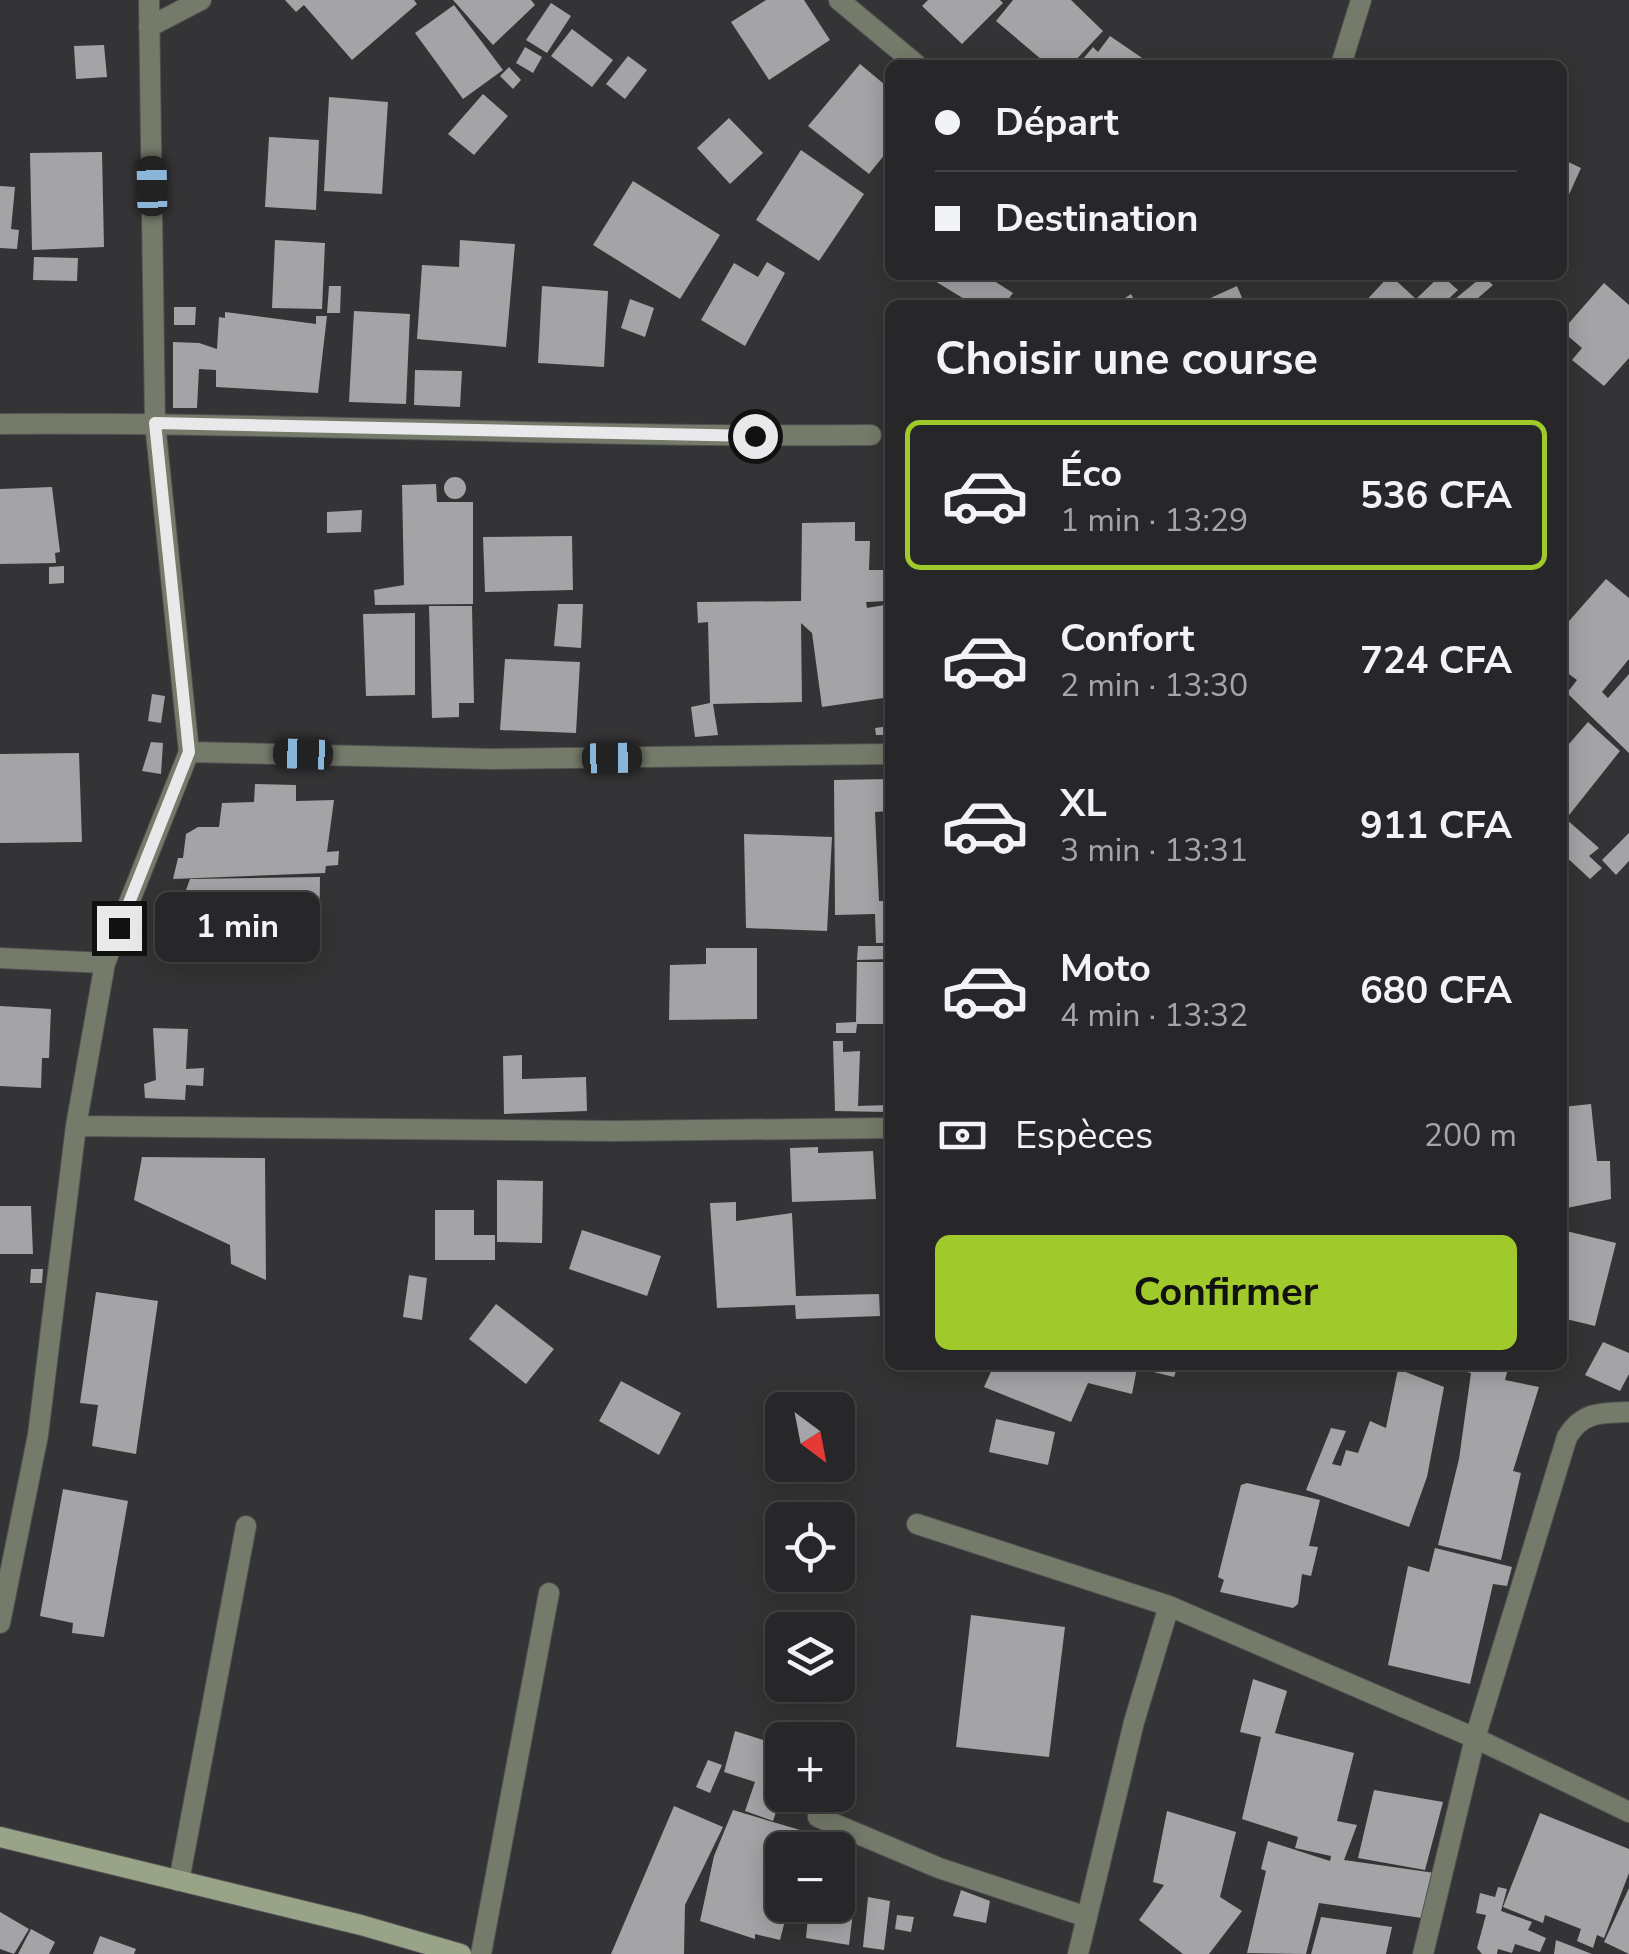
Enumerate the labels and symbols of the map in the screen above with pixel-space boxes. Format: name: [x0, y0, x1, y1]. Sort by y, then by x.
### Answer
car: [136, 156, 168, 216]
route start: [733, 414, 778, 459]
car: [272, 738, 334, 770]
car: [582, 742, 642, 774]
callout: 1 min: [154, 893, 319, 963]
route end: [97, 906, 142, 951]
north arrow: [765, 1392, 855, 1482]

